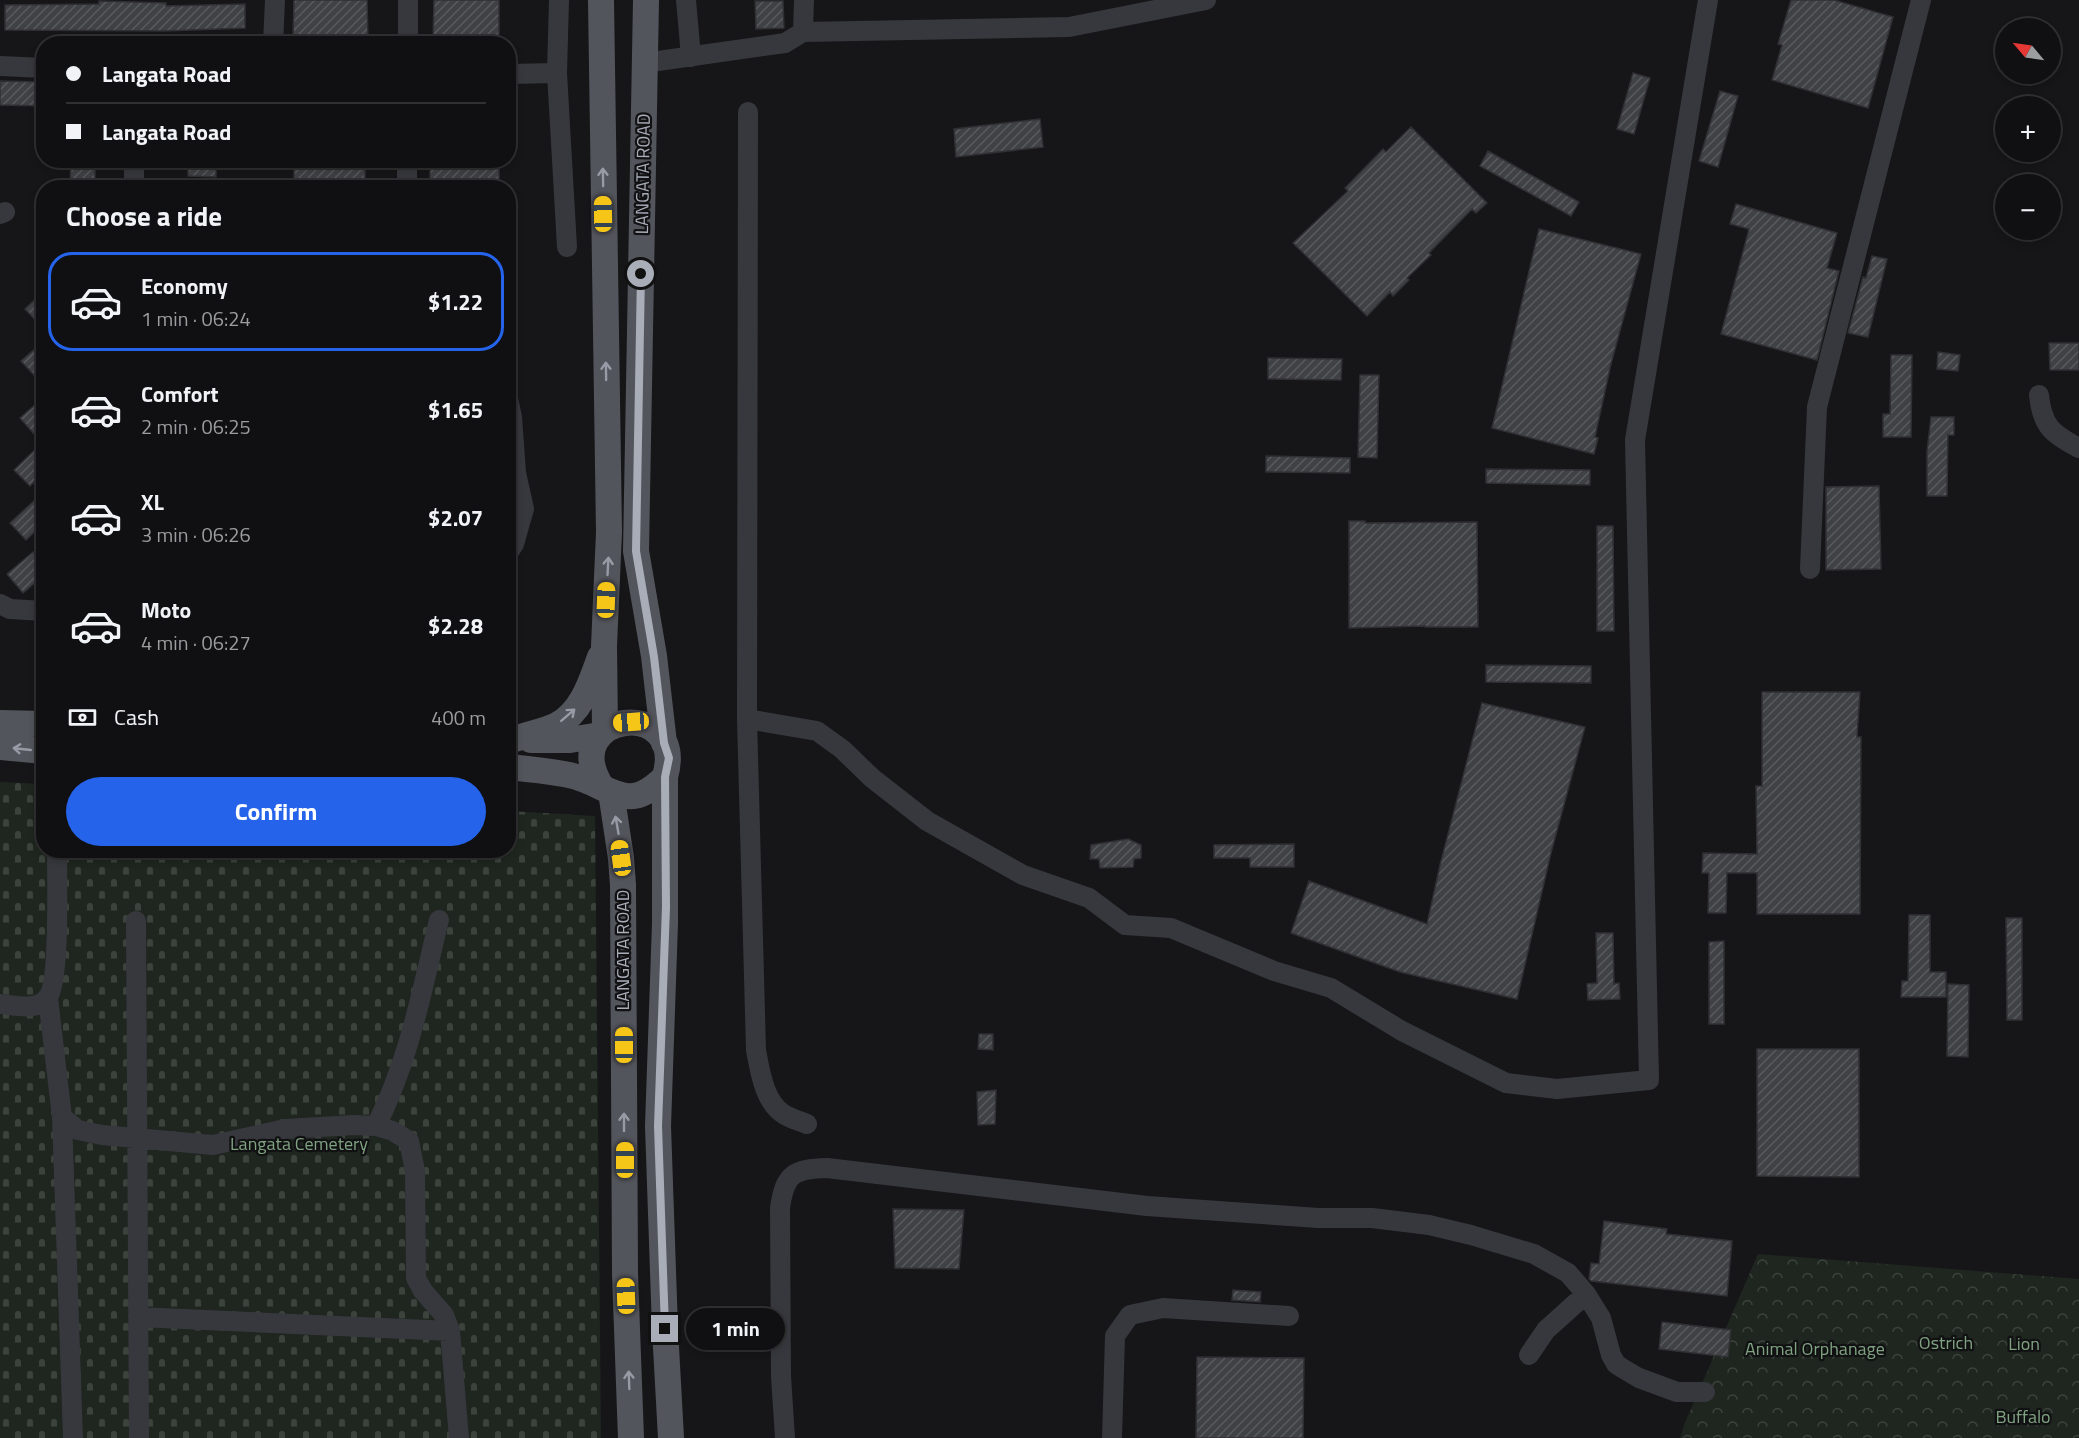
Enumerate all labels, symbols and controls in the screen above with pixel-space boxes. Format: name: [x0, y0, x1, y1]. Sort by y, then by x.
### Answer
north arrow: [1995, 18, 2061, 84]
map controls: [1995, 18, 2061, 240]
text: Langata Road: [102, 57, 231, 91]
button: +: [1995, 96, 2061, 162]
street label: LANGATA ROAD: [628, 113, 657, 235]
text: Langata Road: [102, 115, 231, 149]
one-way arrow: [597, 167, 609, 187]
button: −: [1995, 174, 2061, 240]
text: Choose a ride: [66, 195, 222, 236]
car: [594, 196, 612, 232]
route start: [627, 260, 654, 287]
text: Economy: [141, 269, 228, 303]
icon: car: [69, 275, 123, 329]
text: $1.22: [428, 285, 483, 319]
text: 1 min · 06:24: [141, 303, 251, 334]
one-way arrow: [600, 362, 612, 382]
text: Comfort: [141, 377, 219, 411]
icon: car: [69, 383, 123, 437]
text: $1.65: [428, 393, 483, 427]
text: 2 min · 06:25: [141, 411, 251, 442]
text: XL: [141, 485, 164, 519]
icon: car: [69, 491, 123, 545]
text: $2.07: [428, 501, 483, 535]
text: 3 min · 06:26: [141, 519, 251, 550]
one-way arrow: [602, 557, 613, 577]
car: [596, 582, 616, 618]
text: Moto: [141, 593, 191, 627]
icon: car: [69, 599, 123, 653]
text: $2.28: [428, 609, 483, 643]
text: 4 min · 06:27: [141, 627, 251, 658]
text: Cash: [114, 700, 159, 734]
icon: cash: [66, 701, 99, 734]
text: 400 m: [431, 702, 486, 733]
one-way arrow: [560, 708, 575, 722]
car: [612, 712, 650, 732]
one-way arrow: [12, 743, 32, 754]
button: Confirm: [66, 777, 486, 846]
one-way arrow: [611, 816, 622, 835]
car: [610, 839, 632, 877]
street label: LANGATA ROAD: [609, 890, 636, 1010]
car: [615, 1027, 633, 1063]
one-way arrow: [619, 1112, 630, 1132]
park label: Langata Cemetery: [230, 1130, 368, 1157]
car: [616, 1142, 634, 1178]
car: [616, 1278, 636, 1314]
callout: 1 min: [686, 1308, 785, 1350]
text: 1 min: [711, 1313, 760, 1344]
route end: [651, 1315, 678, 1342]
park label: Ostrich: [1919, 1329, 1973, 1356]
park label: Lion: [2008, 1330, 2040, 1357]
park label: Animal Orphanage: [1745, 1335, 1885, 1362]
one-way arrow: [623, 1370, 635, 1390]
park label: Buffalo: [1995, 1403, 2051, 1430]

